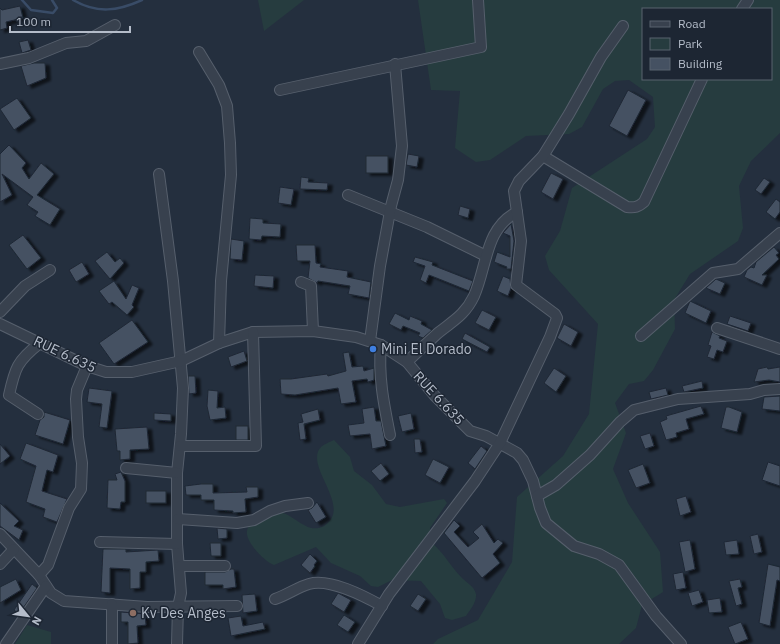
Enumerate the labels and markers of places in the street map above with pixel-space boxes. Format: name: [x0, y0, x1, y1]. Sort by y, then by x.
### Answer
place label: Mini El Dorado: [381, 340, 472, 358]
marker: Mini El Dorado: [368, 344, 378, 354]
place label: Kv Des Anges: [141, 604, 226, 622]
marker: Kv Des Anges: [128, 608, 138, 618]

